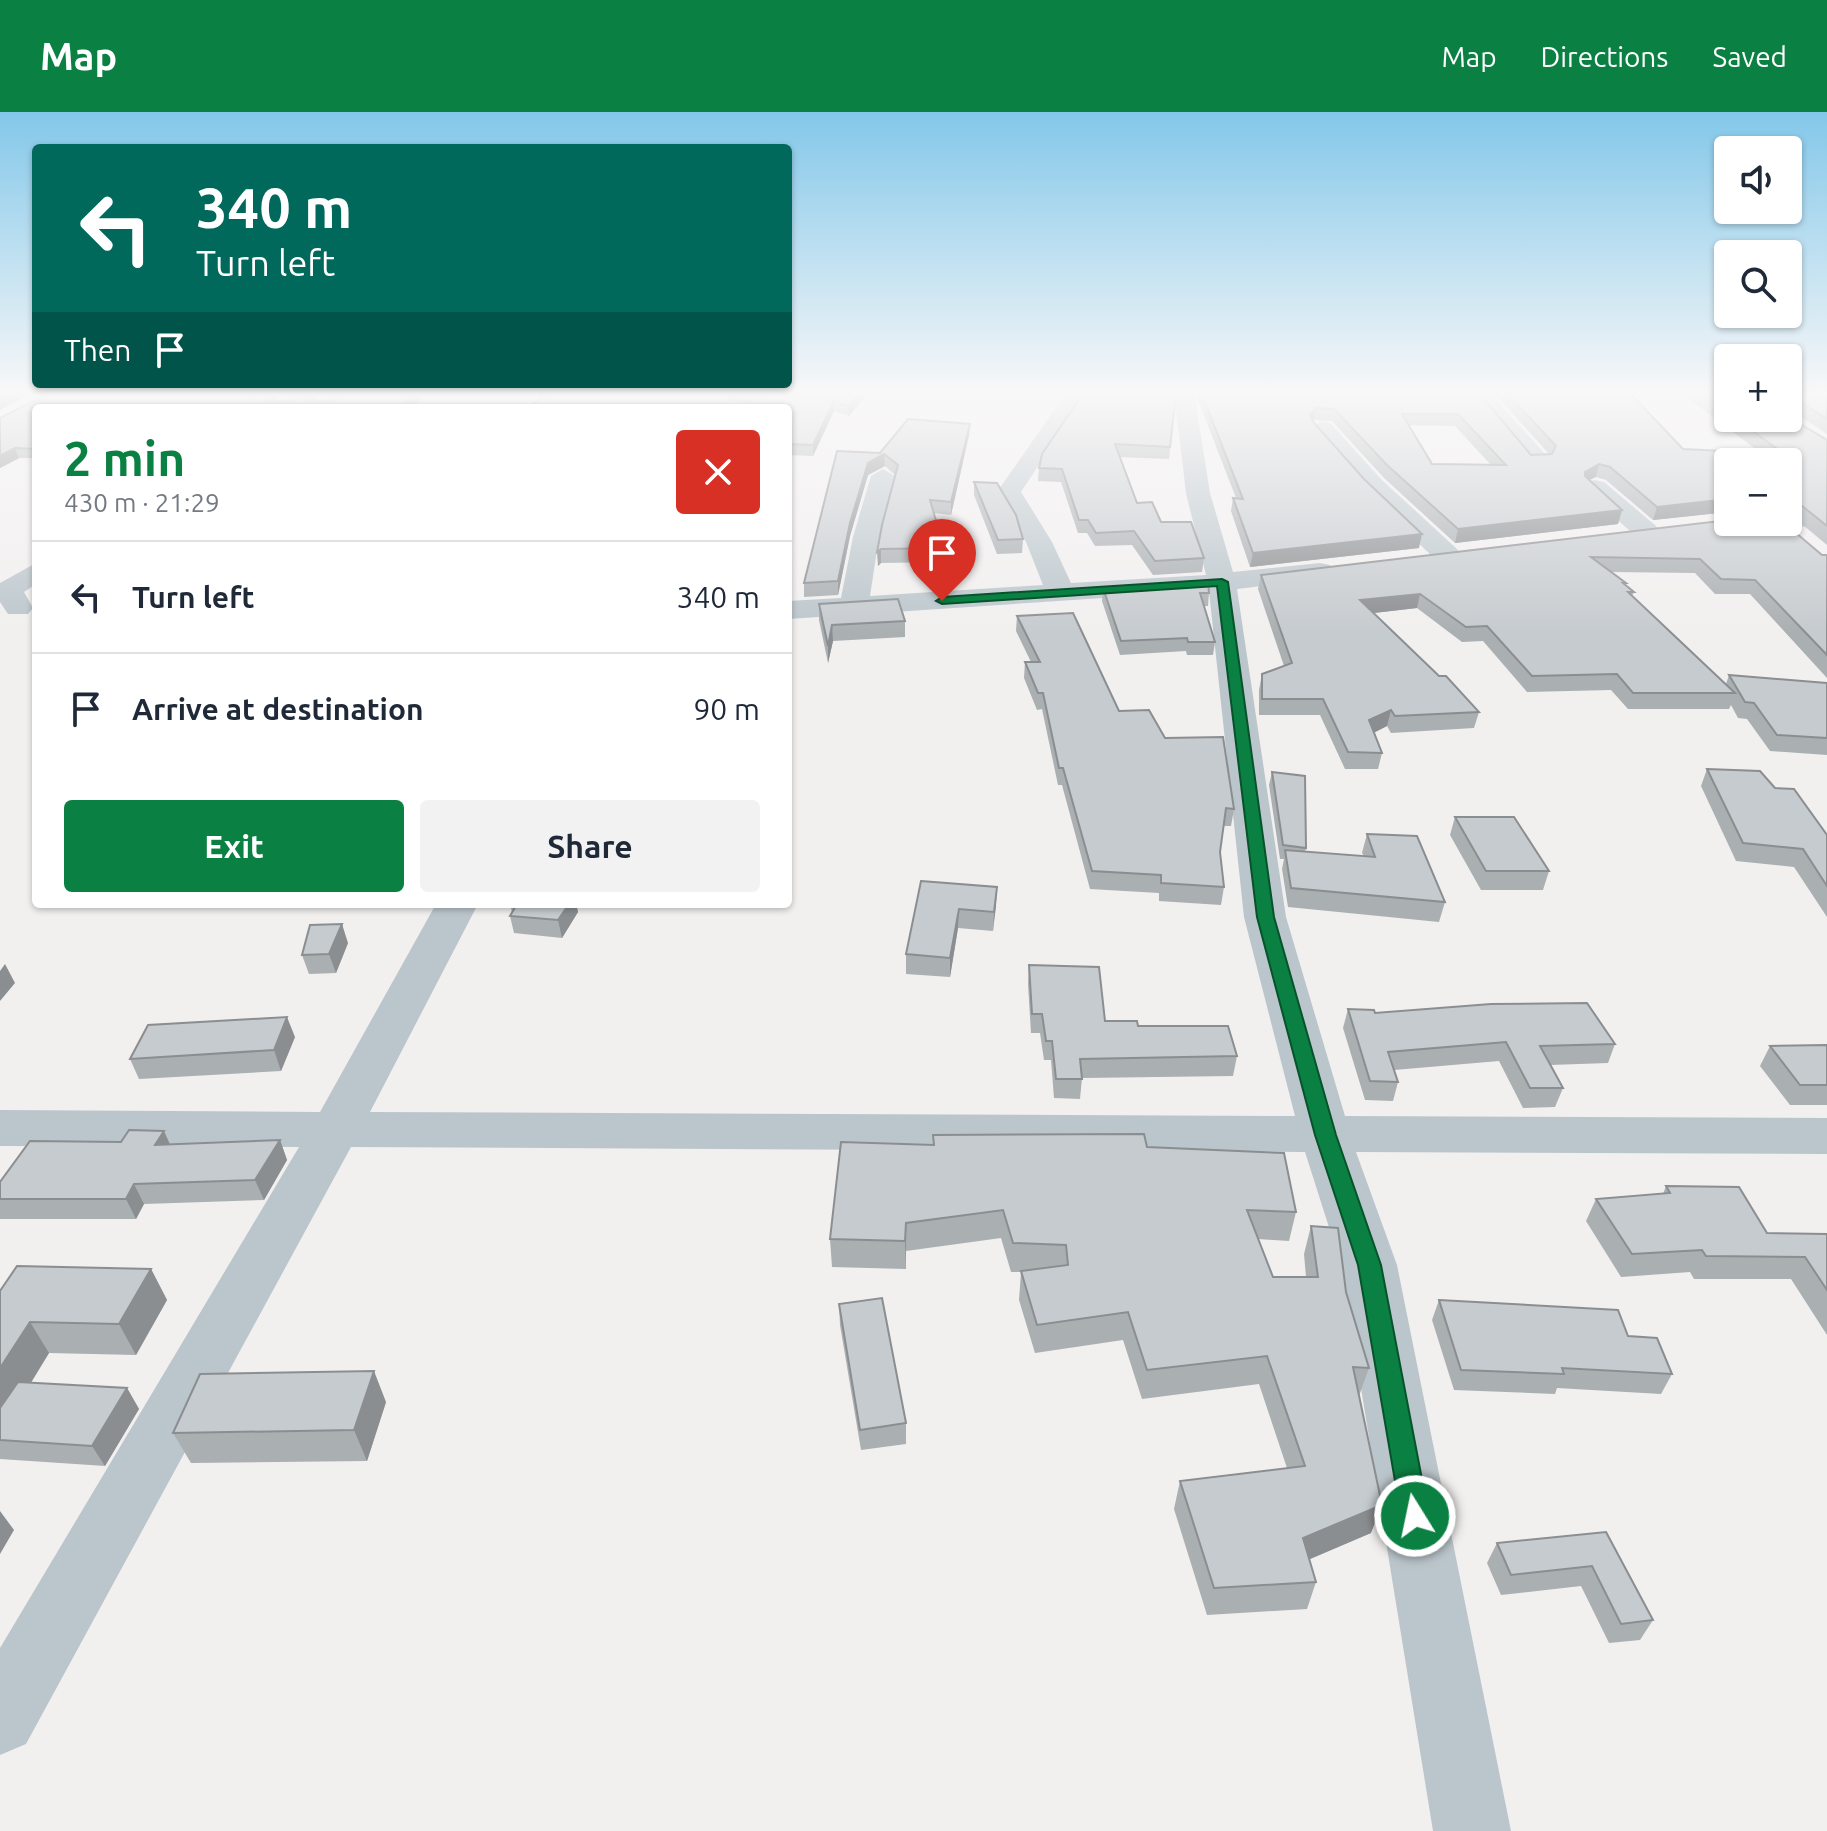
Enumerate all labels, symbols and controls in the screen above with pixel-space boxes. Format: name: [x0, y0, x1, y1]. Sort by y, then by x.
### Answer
text: Map: [40, 35, 117, 77]
text: Map: [1441, 41, 1497, 72]
text: Directions: [1541, 41, 1668, 72]
text: Saved: [1712, 41, 1787, 72]
map controls: [1714, 136, 1802, 536]
button: sound: [1714, 136, 1802, 224]
icon: left: [64, 176, 168, 280]
text: 340 m: [196, 176, 352, 239]
button: search: [1714, 240, 1802, 328]
text: Turn left: [196, 242, 335, 283]
icon: arrive: [148, 328, 192, 372]
text: Then: [64, 333, 132, 367]
button: +: [1714, 344, 1802, 432]
button: close: [676, 430, 760, 514]
text: 2 min: [64, 431, 185, 485]
button: −: [1714, 448, 1802, 536]
text: 430 m · 21:29: [64, 488, 220, 517]
pin: [908, 519, 976, 601]
icon: arrive: [920, 531, 964, 575]
icon: left: [64, 575, 108, 619]
text: Turn left: [132, 580, 254, 614]
text: 340 m: [676, 580, 760, 614]
icon: arrive: [64, 687, 108, 731]
text: Arrive at destination: [132, 692, 424, 726]
text: 90 m: [693, 692, 760, 726]
button: Exit: [64, 800, 404, 892]
button: Share: [420, 800, 760, 892]
position arrow: [1373, 1474, 1457, 1558]

